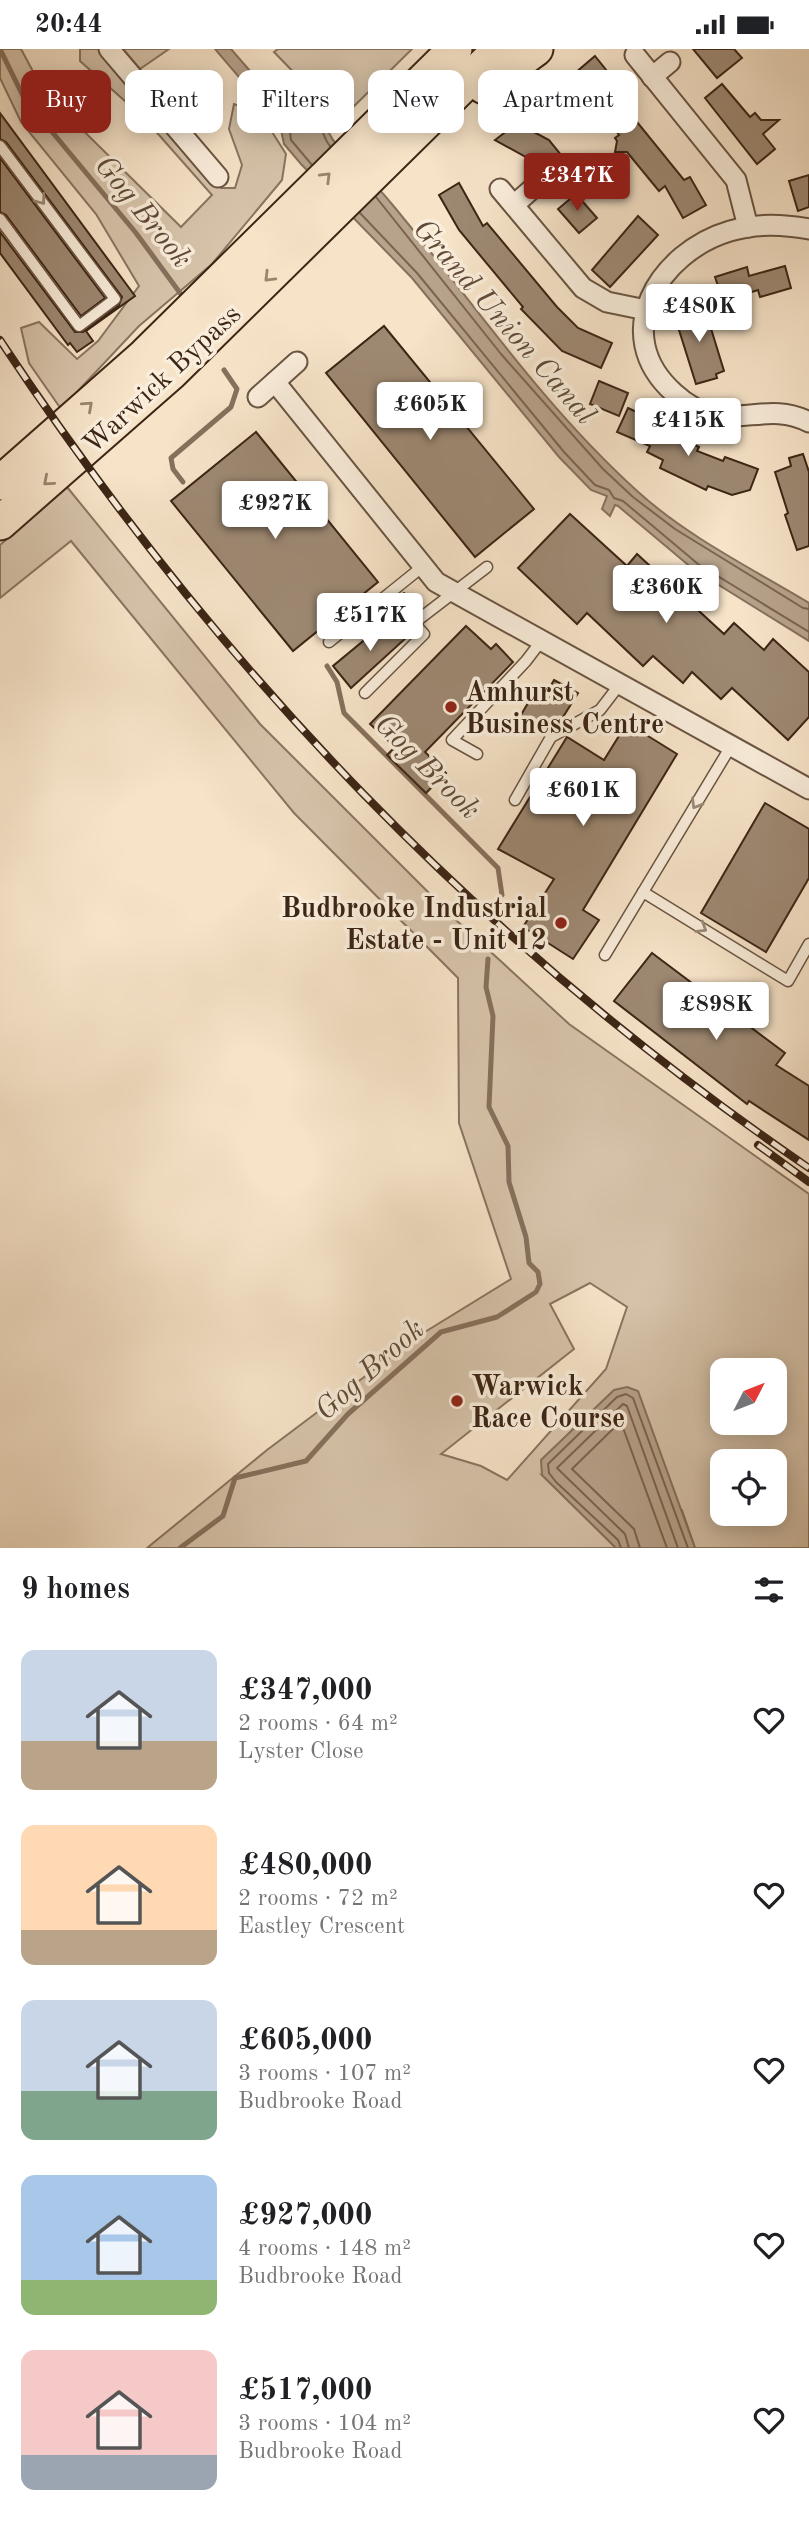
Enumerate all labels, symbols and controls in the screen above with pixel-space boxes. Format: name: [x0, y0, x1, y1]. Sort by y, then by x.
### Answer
text: 20:44: [35, 12, 103, 38]
chip: Buy: [21, 70, 111, 133]
chip: Rent: [125, 70, 223, 133]
chip: Filters: [237, 70, 354, 133]
chip: New: [368, 70, 464, 133]
chip: Apartment: [478, 70, 638, 133]
water label: Gog Brook: [88, 150, 197, 274]
pin: £347K: [528, 153, 626, 213]
text: £347K: [540, 164, 614, 187]
one-way arrow: [318, 173, 330, 185]
one-way arrow: [33, 193, 45, 205]
water label: Grand Union Canal: [407, 214, 601, 431]
one-way arrow: [264, 268, 277, 281]
pin: £480K: [650, 285, 748, 344]
text: £480K: [662, 295, 736, 318]
street label: Warwick Bypass: [79, 300, 247, 460]
pin: £605K: [381, 383, 479, 442]
text: £605K: [393, 393, 467, 416]
pin: £415K: [639, 399, 737, 458]
one-way arrow: [80, 401, 93, 414]
text: £415K: [651, 409, 725, 432]
one-way arrow: [43, 473, 56, 485]
pin: £927K: [226, 482, 324, 541]
text: £927K: [238, 492, 312, 515]
pin: £360K: [617, 565, 715, 625]
text: £360K: [629, 576, 703, 599]
pin: £517K: [321, 593, 419, 653]
text: £517K: [333, 604, 407, 627]
place label: Amhurst Business Centre: [465, 680, 664, 740]
marker: Amhurst Business Centre: [443, 699, 459, 715]
water label: Gog Brook: [368, 709, 485, 826]
pin: £601K: [534, 769, 632, 828]
text: £601K: [546, 779, 620, 802]
one-way arrow: [691, 797, 704, 810]
place label: Budbrooke Industrial Estate - Unit 12: [281, 896, 547, 956]
marker: Budbrooke Industrial Estate - Unit 12: [553, 915, 569, 931]
one-way arrow: [694, 920, 707, 933]
pin: £898K: [667, 983, 765, 1042]
text: £898K: [679, 993, 753, 1016]
water label: Gog Brook: [310, 1314, 430, 1427]
north arrow: [710, 1358, 788, 1435]
map controls: [710, 1358, 787, 1526]
place label: Warwick Race Course: [471, 1374, 625, 1434]
marker: Warwick Race Course: [449, 1393, 465, 1409]
button: locate: [710, 1449, 787, 1526]
icon: filters: [750, 1571, 788, 1609]
text: 9 homes: [21, 1575, 130, 1605]
text: £347,000: [238, 1676, 372, 1706]
icon: home: [77, 1678, 161, 1762]
icon: heart: [750, 1701, 788, 1739]
text: 2 rooms · 64 m²: [238, 1712, 398, 1735]
text: Lyster Close: [238, 1740, 364, 1763]
text: £480,000: [238, 1851, 372, 1881]
icon: home: [77, 1853, 161, 1937]
icon: heart: [750, 1876, 788, 1914]
text: 2 rooms · 72 m²: [238, 1887, 398, 1910]
text: Eastley Crescent: [238, 1915, 405, 1938]
text: £605,000: [238, 2026, 372, 2056]
icon: home: [77, 2028, 161, 2112]
icon: heart: [750, 2051, 788, 2089]
text: 3 rooms · 107 m²: [238, 2062, 411, 2085]
text: Budbrooke Road: [238, 2090, 402, 2113]
text: £927,000: [238, 2201, 372, 2231]
icon: home: [77, 2203, 161, 2287]
icon: heart: [750, 2226, 788, 2264]
text: 4 rooms · 148 m²: [238, 2237, 411, 2260]
text: Budbrooke Road: [238, 2265, 402, 2288]
text: £517,000: [238, 2376, 372, 2406]
icon: home: [77, 2378, 161, 2462]
icon: heart: [750, 2401, 788, 2439]
text: 3 rooms · 104 m²: [238, 2412, 411, 2435]
text: Budbrooke Road: [238, 2440, 402, 2463]

